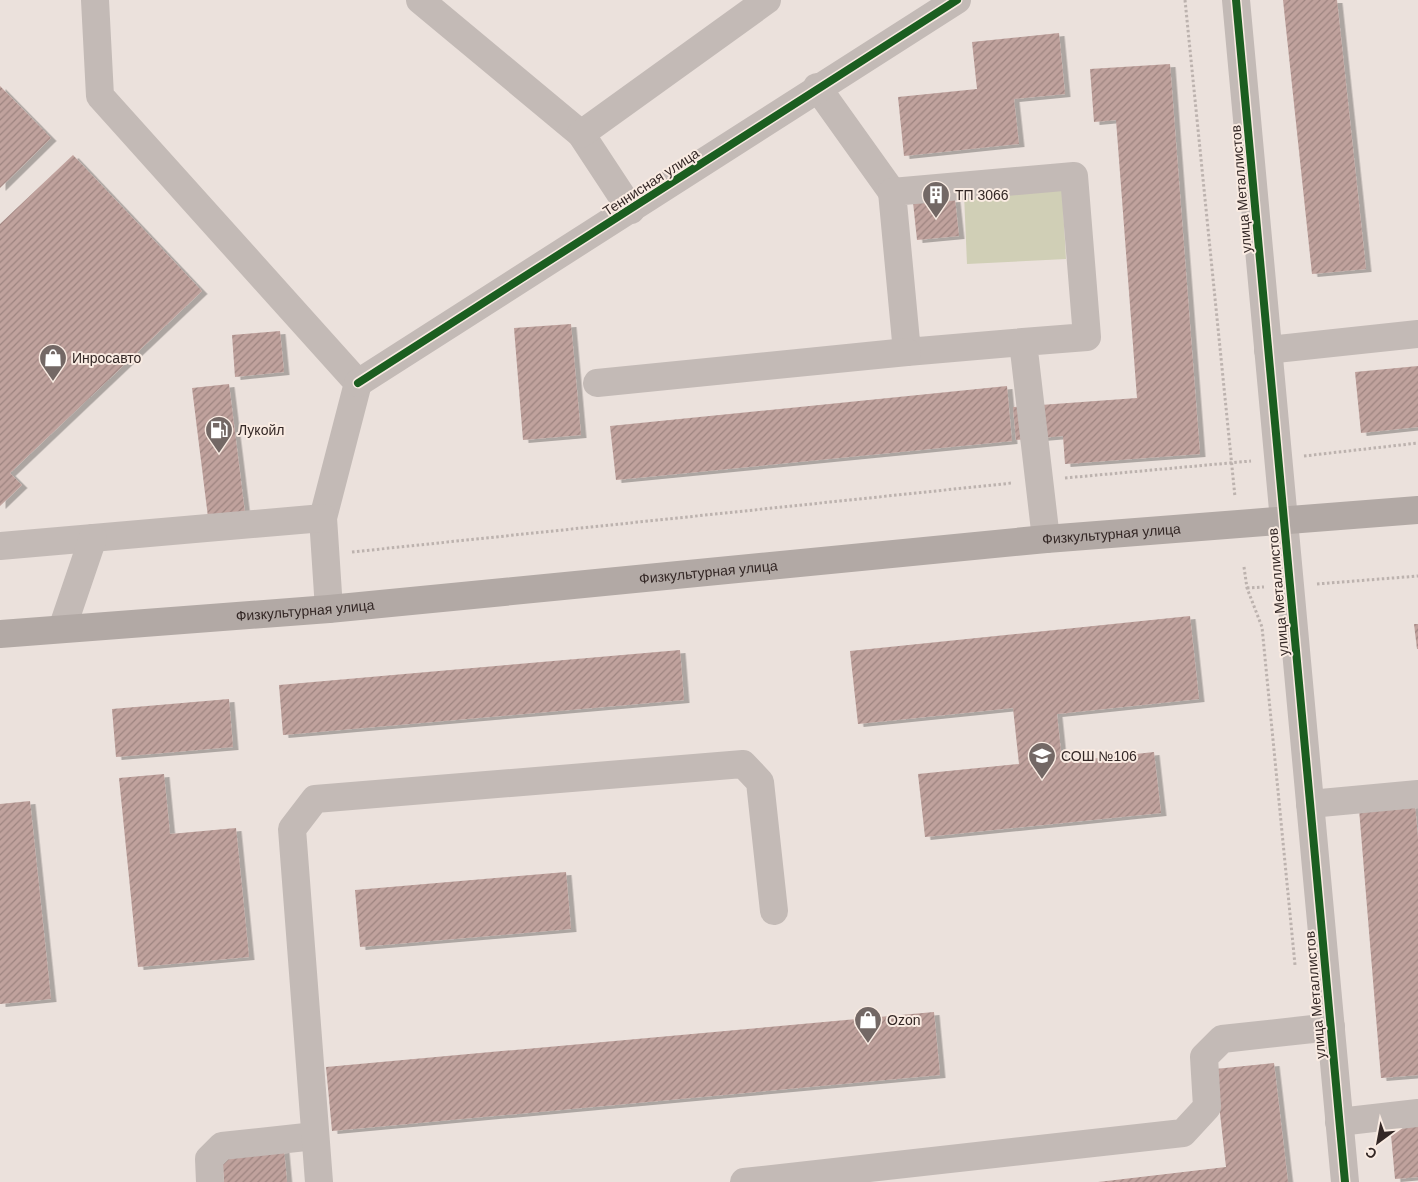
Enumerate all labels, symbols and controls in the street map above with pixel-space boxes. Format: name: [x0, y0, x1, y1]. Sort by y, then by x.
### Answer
street label: улица Металлистов: [1227, 124, 1255, 254]
street label: Теннисная улица: [600, 145, 702, 219]
building icon: ТП 3066: [921, 180, 951, 219]
place label: ТП 3066: [955, 187, 1009, 203]
shop icon: Инросавто: [38, 343, 68, 382]
place label: Инросавто: [72, 350, 142, 366]
fuel station icon: Лукойл: [204, 415, 234, 454]
place label: Лукойл: [238, 422, 284, 438]
street label: Физкультурная улица: [1042, 521, 1182, 547]
street label: улица Металлистов: [1264, 527, 1292, 657]
street label: Физкультурная улица: [638, 557, 778, 587]
street label: Физкультурная улица: [235, 597, 375, 624]
school or university icon: СОШ №106: [1027, 741, 1057, 780]
place label: СОШ №106: [1061, 748, 1137, 764]
street label: улица Металлистов: [1301, 930, 1329, 1060]
shop icon: Ozon: [853, 1005, 883, 1044]
place label: Ozon: [887, 1012, 920, 1028]
north arrow: [1353, 1117, 1403, 1167]
text: С: [1363, 1144, 1380, 1162]

